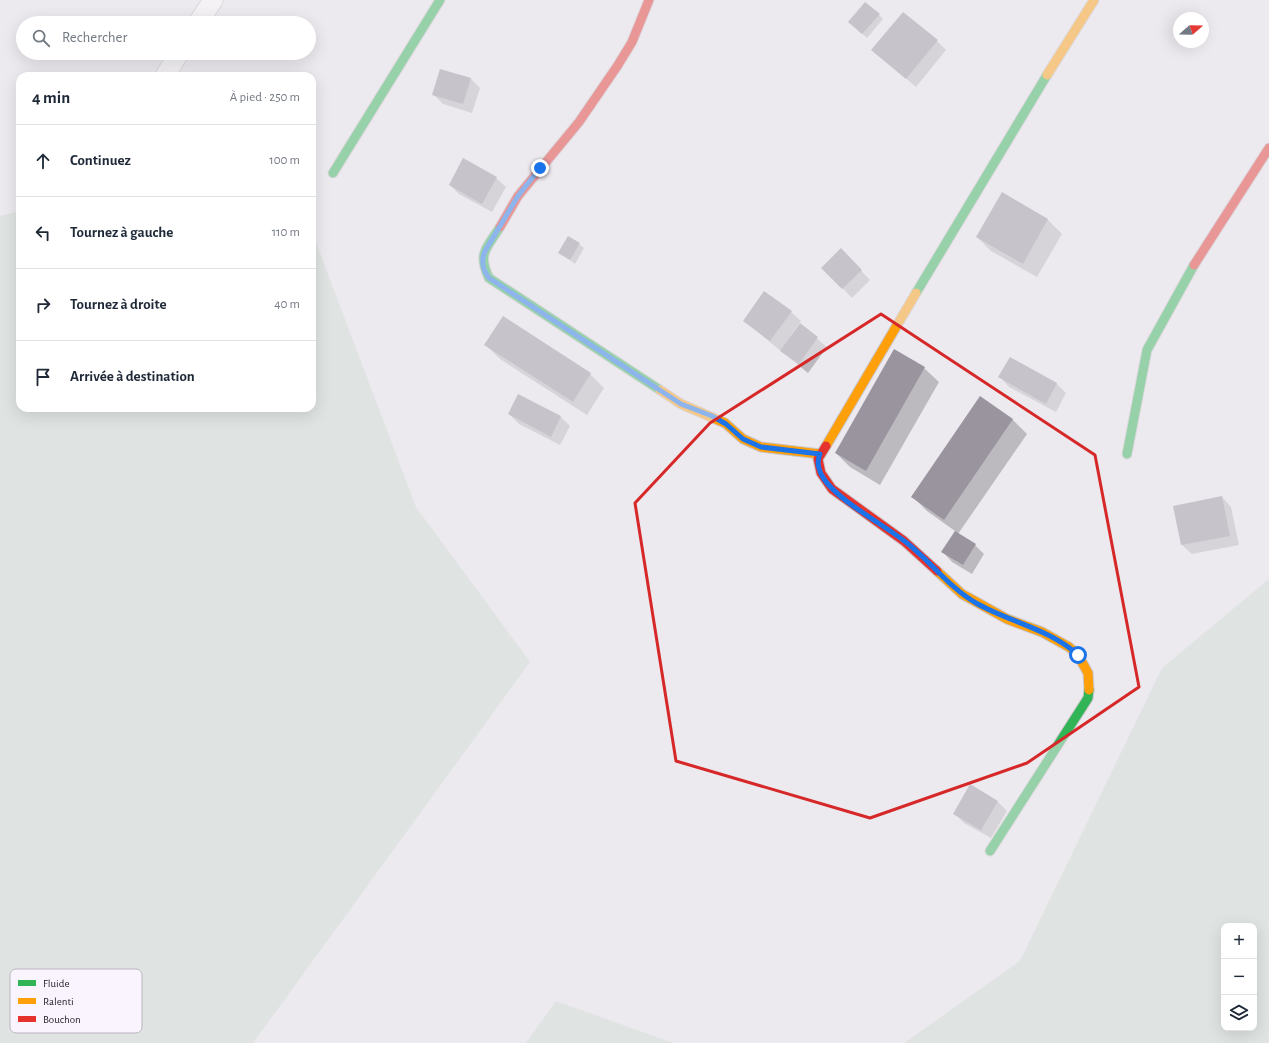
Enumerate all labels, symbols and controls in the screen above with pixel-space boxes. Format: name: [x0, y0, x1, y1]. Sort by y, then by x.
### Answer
north arrow: [1173, 12, 1209, 48]
search box: [16, 16, 316, 60]
icon: search: [30, 27, 52, 49]
text: Rechercher: [62, 30, 127, 45]
text: 4 min: [32, 89, 70, 106]
text: À pied · 250 m: [230, 91, 300, 104]
icon: ahead: [32, 150, 54, 172]
text: Continuez: [70, 153, 131, 168]
text: 100 m: [269, 154, 300, 167]
route end: [531, 159, 549, 177]
icon: left: [32, 222, 54, 244]
text: Tournez à gauche: [70, 225, 173, 240]
text: 110 m: [272, 226, 300, 239]
icon: right: [32, 294, 54, 316]
text: Tournez à droite: [70, 297, 167, 312]
text: 40 m: [274, 298, 300, 311]
icon: arrive: [32, 366, 54, 388]
text: Arrivée à destination: [70, 369, 195, 384]
route start: [1069, 646, 1087, 664]
map controls: [1221, 923, 1257, 1031]
button: +: [1221, 923, 1257, 959]
button: −: [1221, 959, 1257, 995]
legend: [10, 969, 142, 1033]
text: Fluide: [43, 978, 70, 989]
button: layers: [1221, 995, 1257, 1031]
text: Ralenti: [43, 996, 74, 1007]
text: Bouchon: [43, 1014, 81, 1025]

